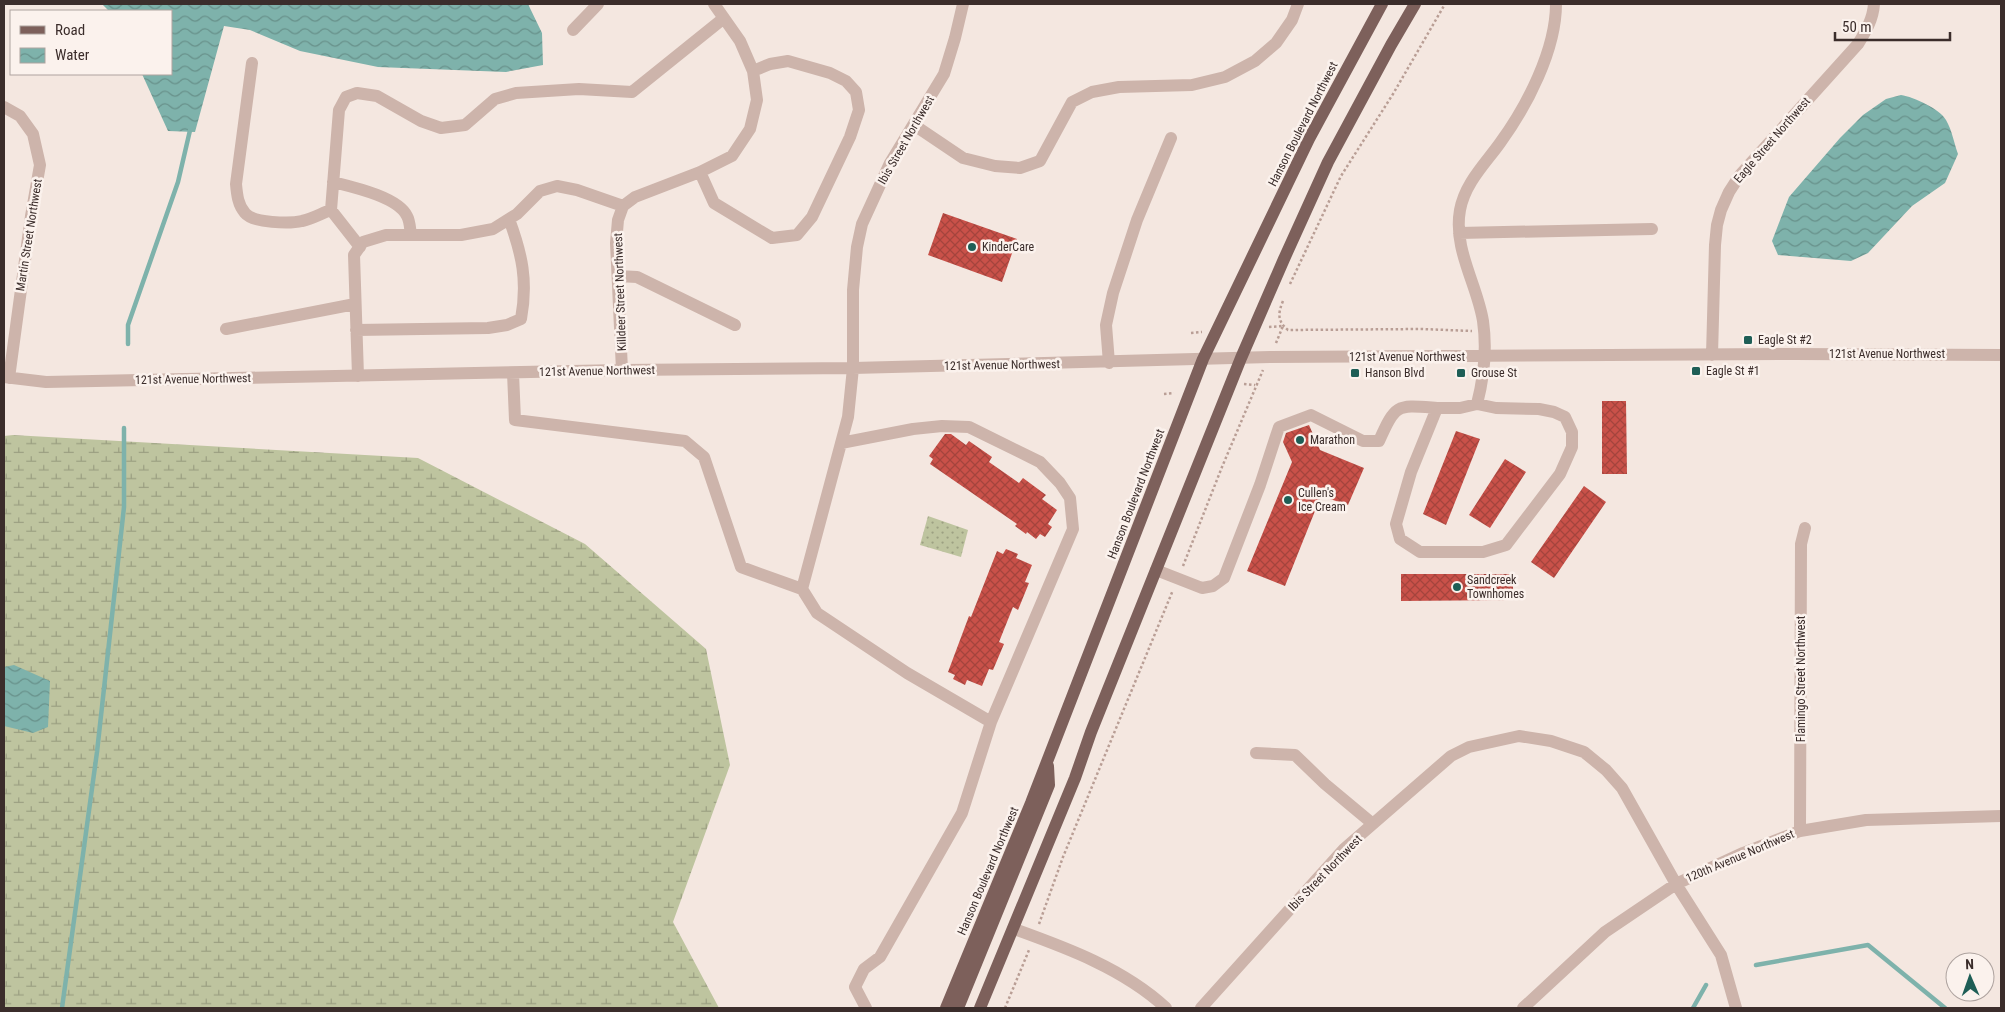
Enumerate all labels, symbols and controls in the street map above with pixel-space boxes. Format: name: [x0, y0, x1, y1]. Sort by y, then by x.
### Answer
legend: [10, 10, 172, 75]
scale bar: [1835, 10, 1950, 42]
text: 50 m: [1842, 18, 1872, 36]
text: Road: [55, 21, 85, 39]
text: Water: [55, 46, 90, 64]
street label: Hanson Boulevard Northwest: [1265, 59, 1341, 189]
street label: Ibis Street Northwest: [875, 93, 937, 187]
street label: Eagle Street Northwest: [1731, 94, 1813, 186]
street label: Martin Street Northwest: [13, 177, 45, 292]
street label: Killdeer Street Northwest: [611, 232, 629, 351]
place label: KinderCare: [982, 240, 1034, 254]
marker: KinderCare: [966, 241, 978, 253]
place label: Eagle St #2: [1758, 333, 1812, 347]
marker: Eagle St #2: [1742, 334, 1754, 346]
street label: 121st Avenue Northwest: [1829, 347, 1945, 361]
street label: 121st Avenue Northwest: [1349, 350, 1465, 364]
street label: 121st Avenue Northwest: [944, 357, 1061, 373]
street label: 121st Avenue Northwest: [539, 363, 656, 379]
place label: Eagle St #1: [1706, 364, 1760, 378]
marker: Eagle St #1: [1690, 365, 1702, 377]
place label: Hanson Blvd: [1365, 366, 1424, 380]
place label: Grouse St: [1471, 366, 1518, 380]
marker: Hanson Blvd: [1349, 367, 1361, 379]
marker: Grouse St: [1455, 367, 1467, 379]
street label: 121st Avenue Northwest: [135, 371, 252, 387]
street label: Hanson Boulevard Northwest: [1105, 427, 1167, 561]
place label: Marathon: [1310, 433, 1355, 447]
marker: Marathon: [1294, 434, 1306, 446]
place label: Cullen's Ice Cream: [1298, 486, 1346, 514]
marker: Cullen's Ice Cream: [1282, 494, 1294, 506]
place label: Sandcreek Townhomes: [1467, 573, 1524, 601]
marker: Sandcreek Townhomes: [1451, 581, 1463, 593]
street label: Flamingo Street Northwest: [1794, 615, 1808, 742]
street label: Hanson Boulevard Northwest: [955, 804, 1022, 937]
street label: 120th Avenue Northwest: [1684, 827, 1797, 885]
street label: Ibis Street Northwest: [1285, 832, 1365, 914]
north arrow: [1945, 952, 1995, 1002]
text: N: [1965, 956, 1974, 972]

